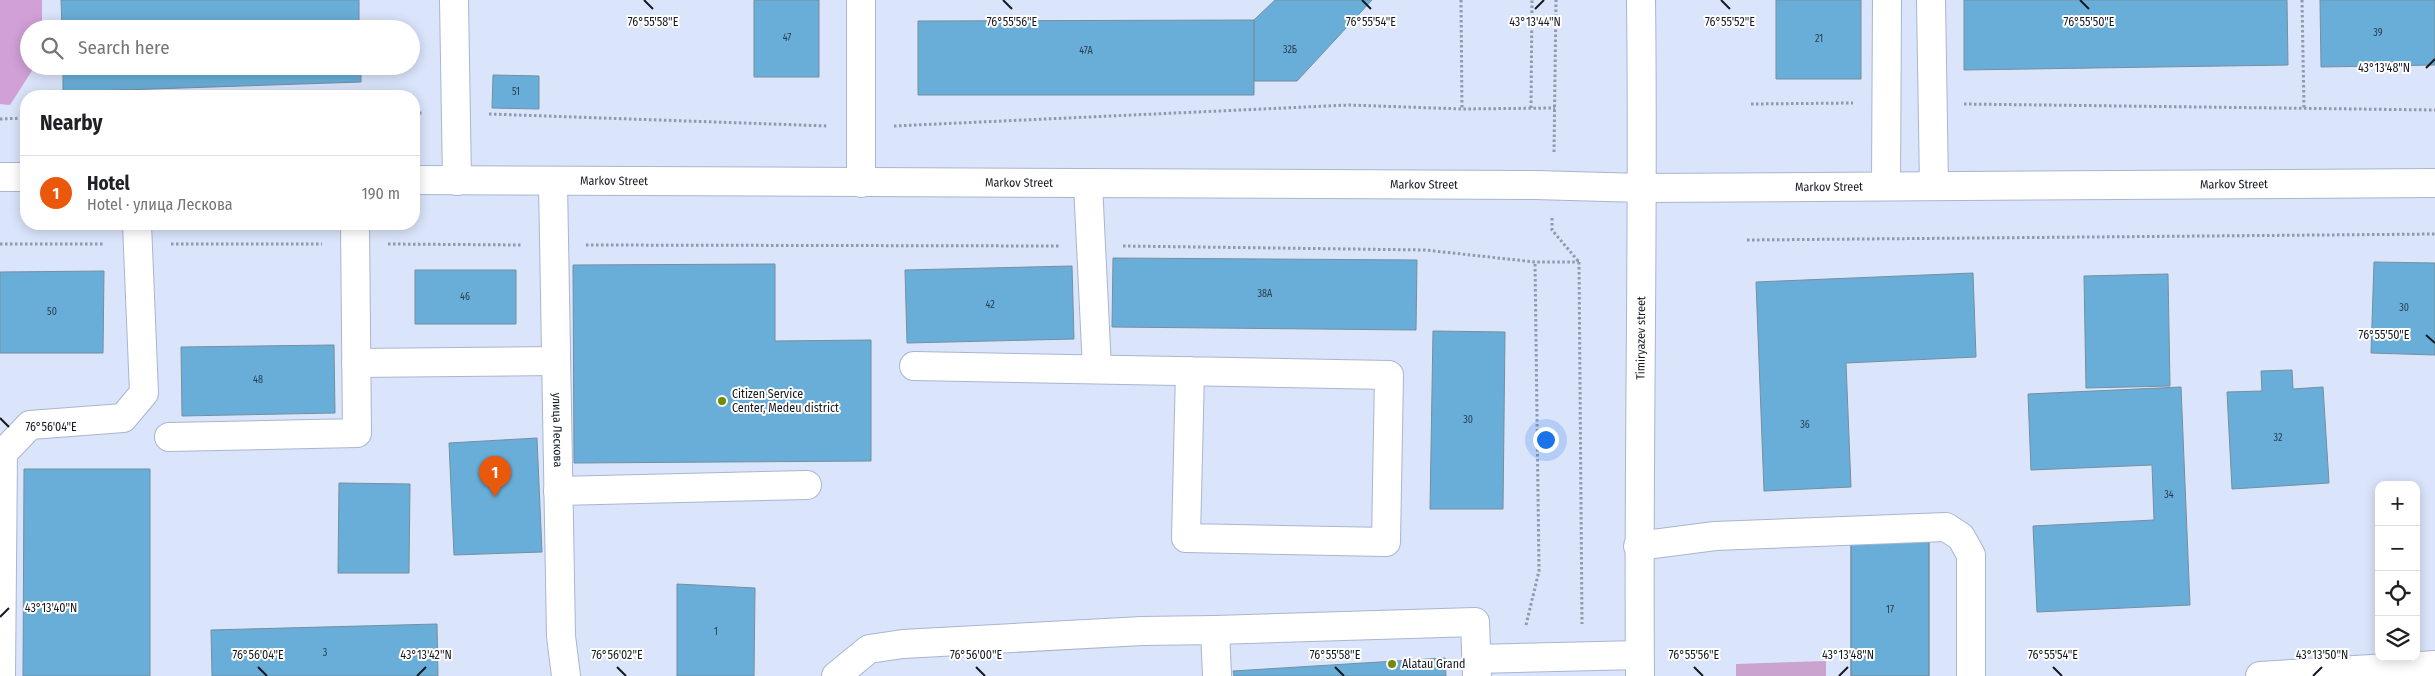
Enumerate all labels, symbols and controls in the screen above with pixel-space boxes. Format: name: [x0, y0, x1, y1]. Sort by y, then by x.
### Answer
text: 76°55'58"E: [628, 15, 679, 29]
text: 76°55'56"E: [987, 15, 1038, 29]
text: 76°55'54"E: [1346, 15, 1396, 29]
text: 43°13'44"N: [1509, 15, 1561, 29]
text: 76°55'52"E: [1705, 15, 1755, 29]
text: 76°55'50"E: [2064, 15, 2115, 29]
search box: [20, 20, 420, 75]
house number: 39: [2373, 27, 2383, 39]
house number: 47: [783, 32, 791, 44]
house number: 21: [1815, 33, 1823, 45]
icon: search: [38, 34, 66, 62]
text: Search here: [78, 36, 170, 59]
house number: 32Б: [1283, 44, 1297, 56]
house number: 47А: [1079, 45, 1094, 57]
text: 43°13'48"N: [2358, 61, 2410, 75]
house number: 51: [512, 86, 520, 98]
text: Nearby: [40, 110, 102, 136]
text: Hotel: [87, 172, 130, 195]
street label: Markov Street: [580, 174, 648, 188]
street label: Markov Street: [985, 176, 1053, 190]
street label: Markov Street: [1390, 177, 1458, 192]
street label: Markov Street: [2200, 177, 2268, 191]
street label: Markov Street: [1795, 180, 1863, 194]
text: 1: [53, 184, 59, 203]
text: 190 m: [362, 184, 400, 203]
text: Hotel · улица Лескова: [87, 195, 233, 214]
house number: 38А: [1258, 288, 1273, 300]
house number: 46: [460, 291, 470, 303]
street label: Timiryazev street: [1634, 296, 1648, 380]
house number: 42: [985, 299, 995, 311]
house number: 30: [2399, 302, 2409, 314]
house number: 50: [47, 306, 57, 318]
text: 76°55'50"E: [2359, 328, 2410, 342]
house number: 48: [253, 374, 263, 386]
place label: Citizen Service Center, Medeu district: [732, 387, 839, 415]
street label: улица Лескова: [550, 392, 565, 468]
marker: Citizen Service Center, Medeu district: [716, 395, 728, 407]
house number: 30: [1463, 414, 1473, 426]
house number: 36: [1800, 419, 1810, 431]
text: 76°56'04"E: [25, 420, 77, 434]
your location: [1533, 427, 1559, 453]
house number: 32: [2274, 432, 2283, 444]
pin: 1: [479, 456, 511, 497]
map controls: [2375, 481, 2420, 661]
button: +: [2375, 481, 2420, 526]
house number: 34: [2164, 489, 2174, 501]
button: −: [2375, 526, 2420, 571]
button: locate: [2375, 571, 2420, 616]
text: 43°13'40"N: [25, 601, 77, 615]
house number: 17: [1886, 604, 1894, 616]
button: layers: [2375, 616, 2420, 661]
house number: 1: [714, 626, 718, 638]
house number: 3: [323, 647, 328, 659]
text: 76°56'04"E: [232, 648, 284, 662]
text: 43°13'42"N: [400, 648, 452, 662]
text: 76°56'02"E: [591, 648, 643, 662]
text: 76°56'00"E: [950, 648, 1002, 662]
text: 76°55'58"E: [1310, 648, 1361, 662]
text: 76°55'56"E: [1669, 648, 1720, 662]
text: 43°13'48"N: [1822, 648, 1874, 662]
text: 76°55'54"E: [2028, 648, 2078, 662]
text: 43°13'50"N: [2296, 648, 2348, 662]
place label: Alatau Grand: [1402, 657, 1465, 671]
marker: Alatau Grand: [1386, 658, 1398, 670]

